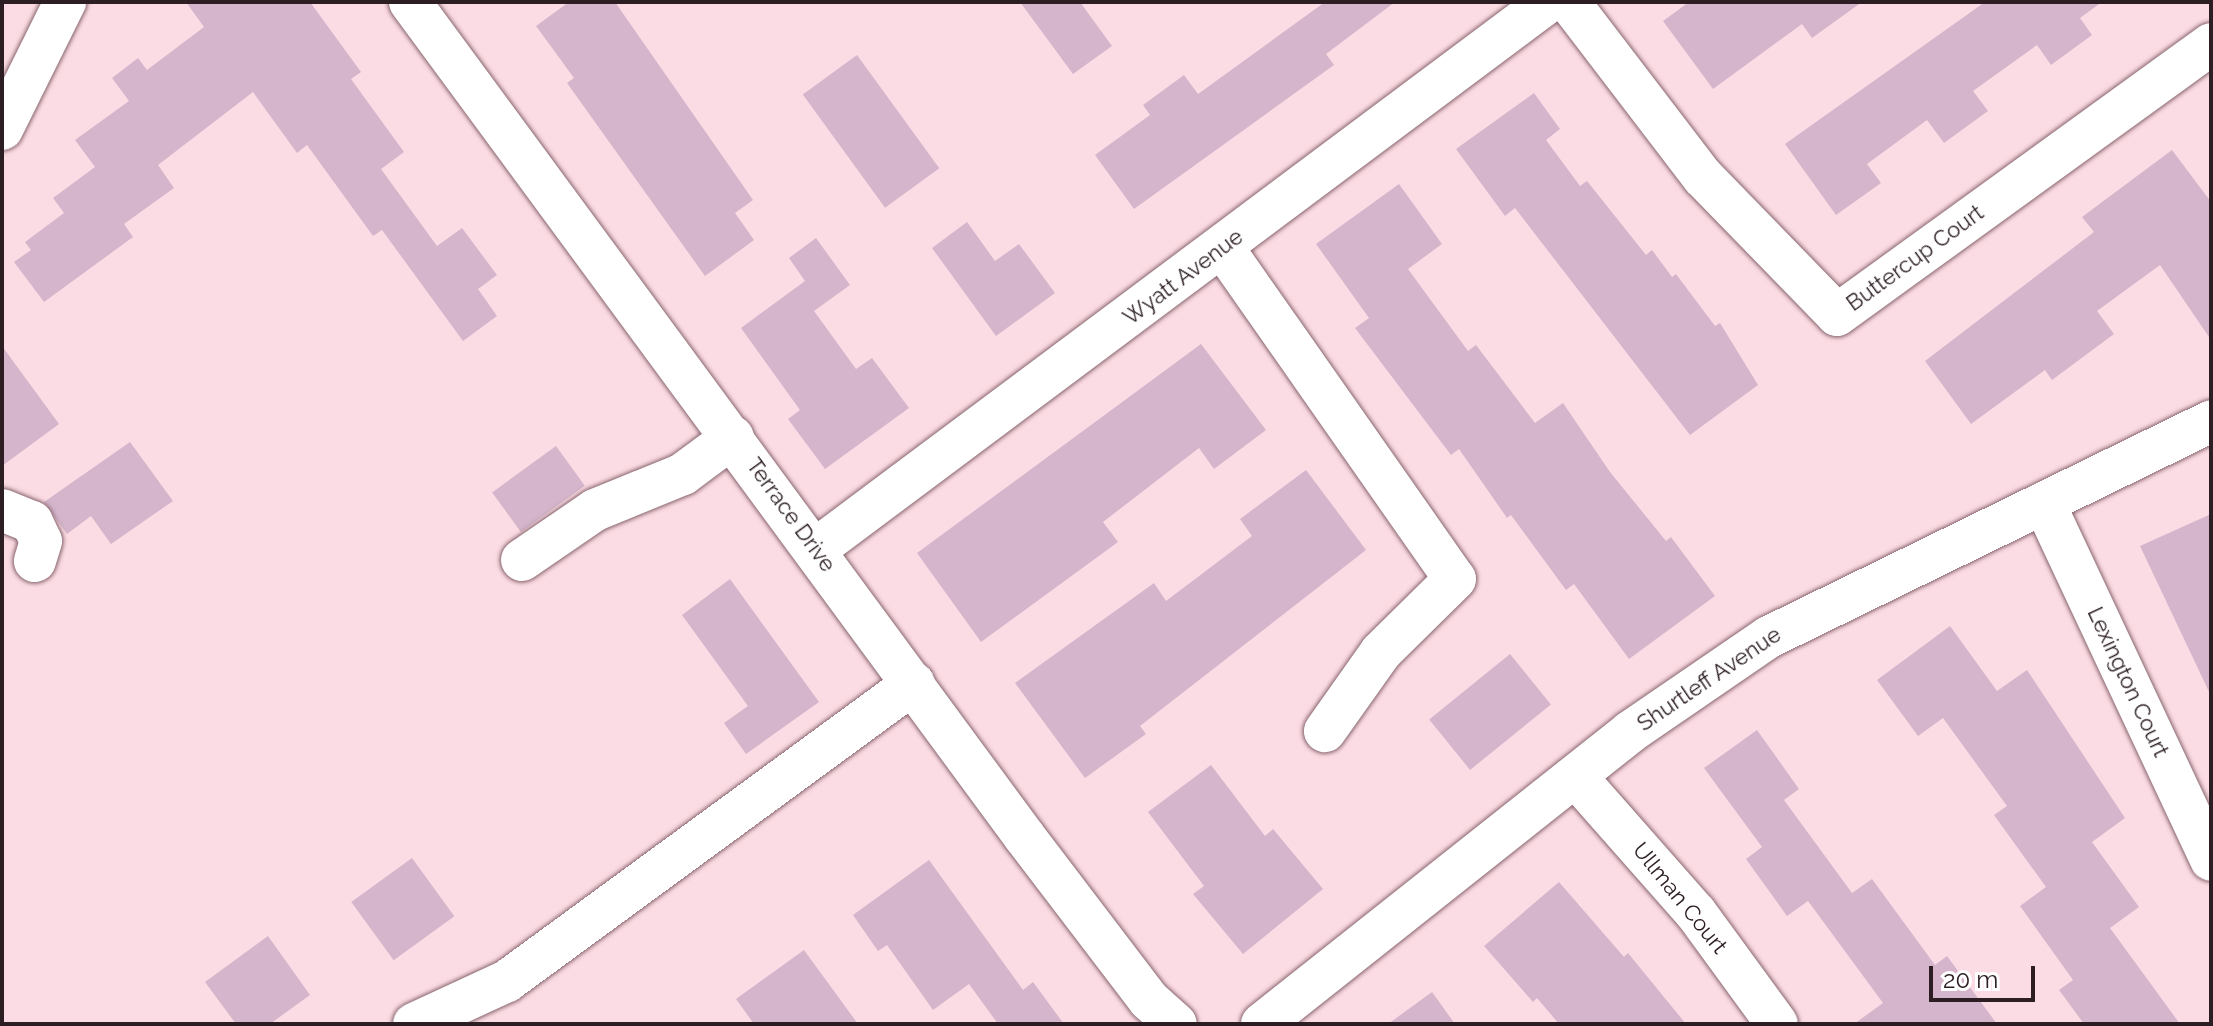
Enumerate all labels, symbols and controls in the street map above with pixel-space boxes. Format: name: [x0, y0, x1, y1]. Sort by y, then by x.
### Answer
street label: Buttercup Court: [1841, 199, 1989, 317]
street label: Wyatt Avenue: [1118, 223, 1248, 331]
street label: Terrace Drive: [741, 453, 841, 577]
street label: Lexington Court: [2082, 603, 2174, 761]
street label: Shurtleff Avenue: [1632, 621, 1786, 737]
street label: Ullman Court: [1627, 837, 1733, 959]
scale bar: [1933, 950, 2039, 1000]
text: 20 m: [1943, 965, 1998, 994]

